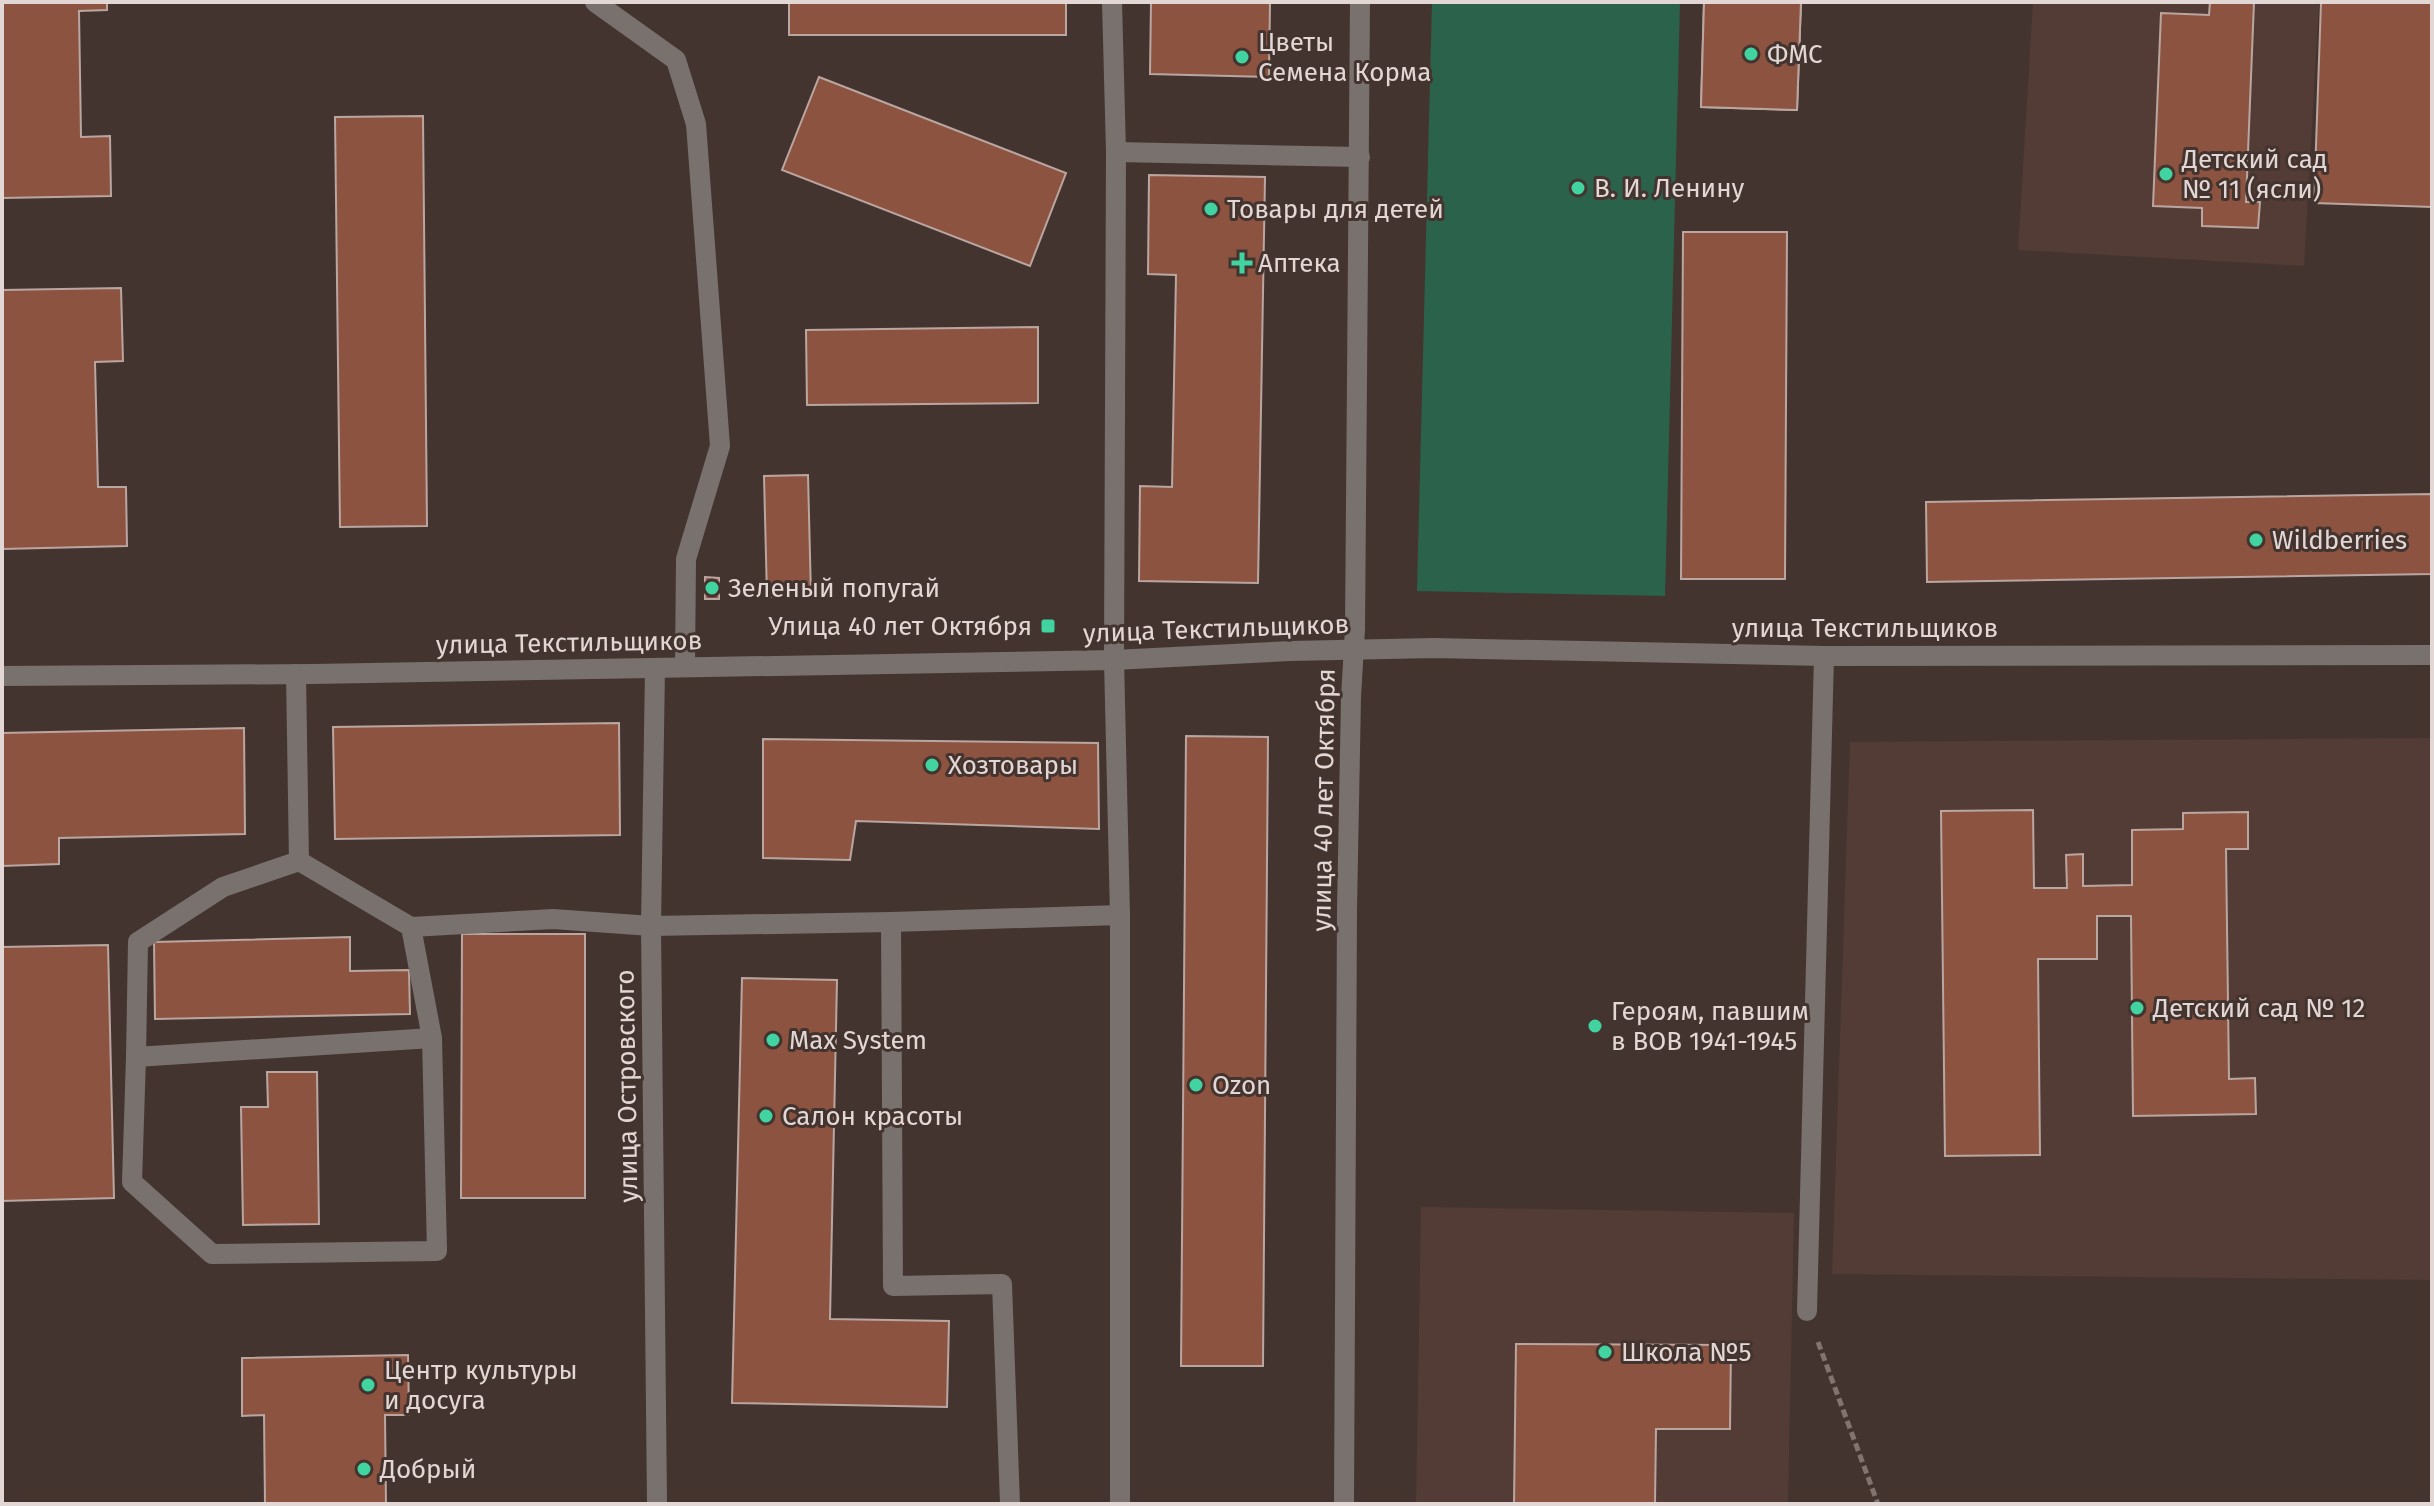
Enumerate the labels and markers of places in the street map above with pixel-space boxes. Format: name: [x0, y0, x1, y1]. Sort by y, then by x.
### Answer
place label: Цветы Семена Корма: [1258, 27, 1431, 88]
place label: ФМС: [1767, 39, 1823, 70]
marker: ФМС: [1742, 45, 1760, 63]
marker: Цветы Семена Корма: [1233, 48, 1251, 66]
place label: Детский сад № 11 (ясли): [2181, 144, 2327, 205]
marker: Детский сад № 11 (ясли): [2157, 165, 2175, 183]
place label: В. И. Ленину: [1594, 173, 1745, 204]
marker: В. И. Ленину: [1569, 179, 1587, 197]
place label: Товары для детей: [1227, 194, 1444, 225]
marker: Товары для детей: [1202, 200, 1220, 218]
place label: Аптека: [1258, 248, 1341, 279]
marker: Аптека: [1233, 254, 1251, 272]
place label: Wildberries: [2272, 525, 2407, 556]
marker: Wildberries: [2247, 531, 2265, 549]
place label: Зеленый попугай: [728, 573, 940, 604]
marker: Зеленый попугай: [703, 579, 721, 597]
place label: Улица 40 лет Октября: [769, 611, 1032, 642]
marker: Улица 40 лет Октября: [1039, 617, 1057, 635]
place label: Хозтовары: [948, 750, 1078, 781]
marker: Хозтовары: [923, 756, 941, 774]
place label: Детский сад № 12: [2152, 993, 2365, 1024]
place label: Героям, павшим в ВОВ 1941-1945: [1611, 996, 1809, 1057]
marker: Детский сад № 12: [2128, 999, 2146, 1017]
marker: Героям, павшим в ВОВ 1941-1945: [1586, 1017, 1604, 1035]
place label: Max System: [789, 1025, 927, 1056]
marker: Max System: [764, 1031, 782, 1049]
place label: Ozon: [1212, 1070, 1271, 1101]
marker: Ozon: [1187, 1076, 1205, 1094]
place label: Салон красоты: [782, 1101, 963, 1132]
marker: Салон красоты: [757, 1107, 775, 1125]
place label: Школа №5: [1621, 1337, 1751, 1368]
marker: Школа №5: [1596, 1343, 1614, 1361]
place label: Центр культуры и досуга: [384, 1355, 578, 1416]
marker: Центр культуры и досуга: [359, 1376, 377, 1394]
place label: Добрый: [379, 1454, 476, 1485]
marker: Добрый: [355, 1460, 373, 1478]

